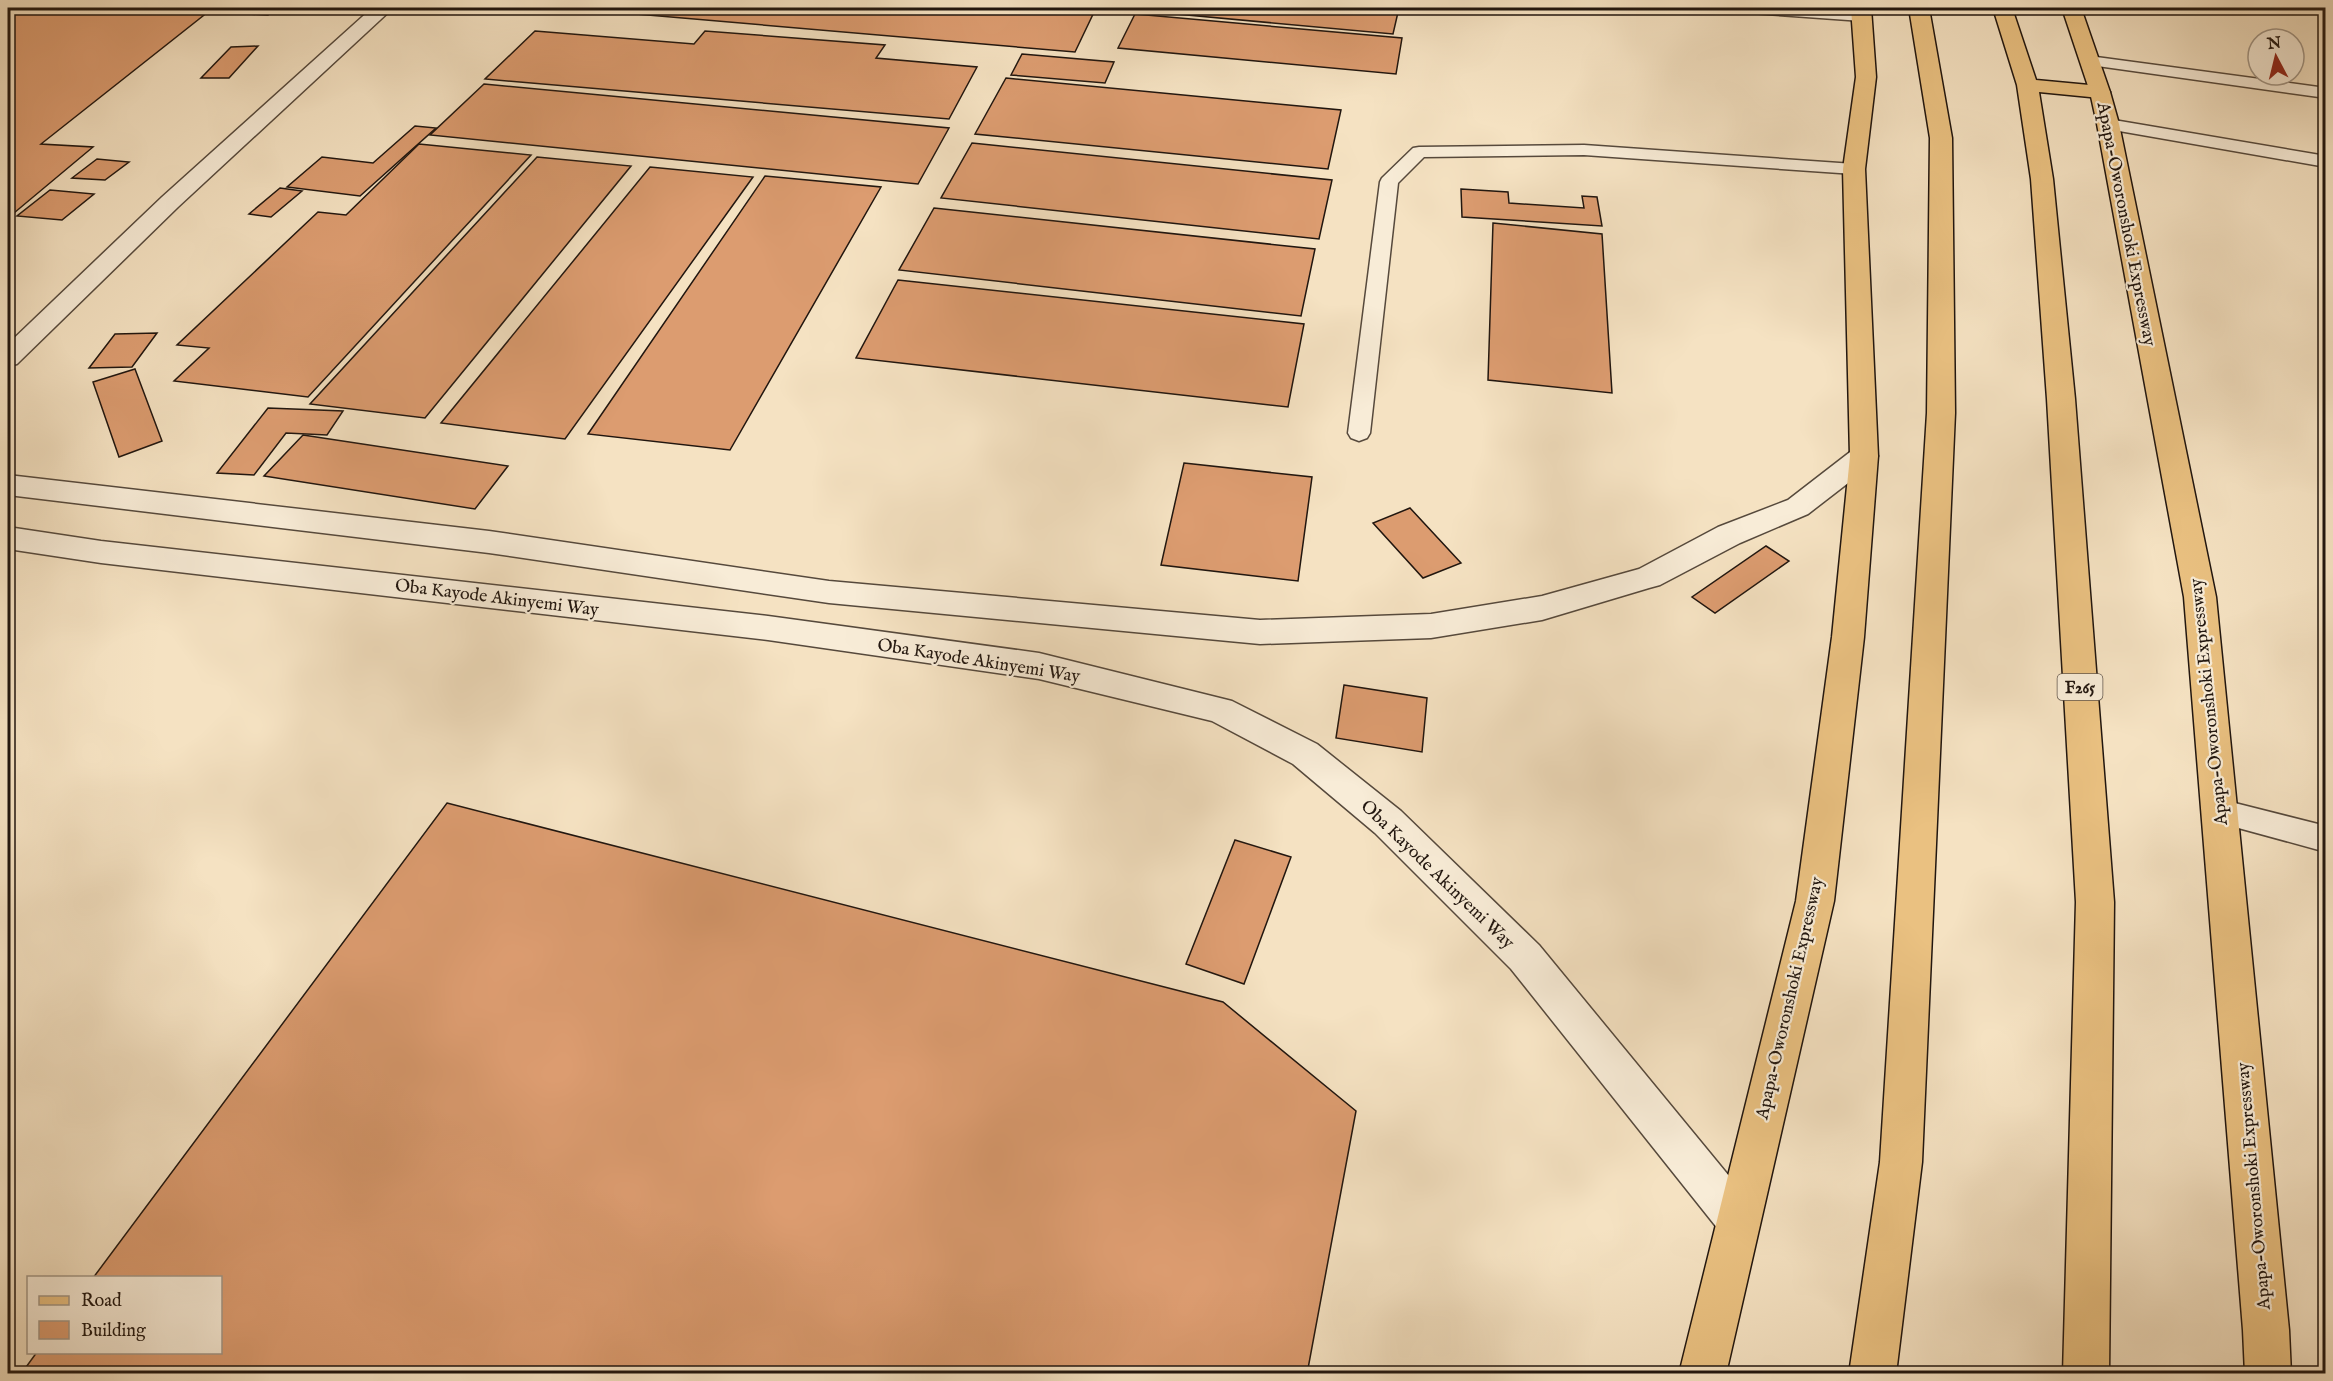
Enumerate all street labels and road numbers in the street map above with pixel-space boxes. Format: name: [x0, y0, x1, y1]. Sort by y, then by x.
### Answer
street label: Apapa-Oworonshoki Expressway: [2090, 99, 2161, 348]
street label: Oba Kayode Akinyemi Way: [394, 575, 600, 622]
street label: Apapa-Oworonshoki Expressway: [2185, 577, 2234, 828]
street label: Oba Kayode Akinyemi Way: [876, 634, 1082, 689]
road number: F265: [2058, 674, 2102, 700]
street label: Oba Kayode Akinyemi Way: [1355, 796, 1519, 955]
street label: Apapa-Oworonshoki Expressway: [1751, 875, 1830, 1123]
street label: Apapa-Oworonshoki Expressway: [2232, 1061, 2277, 1312]

